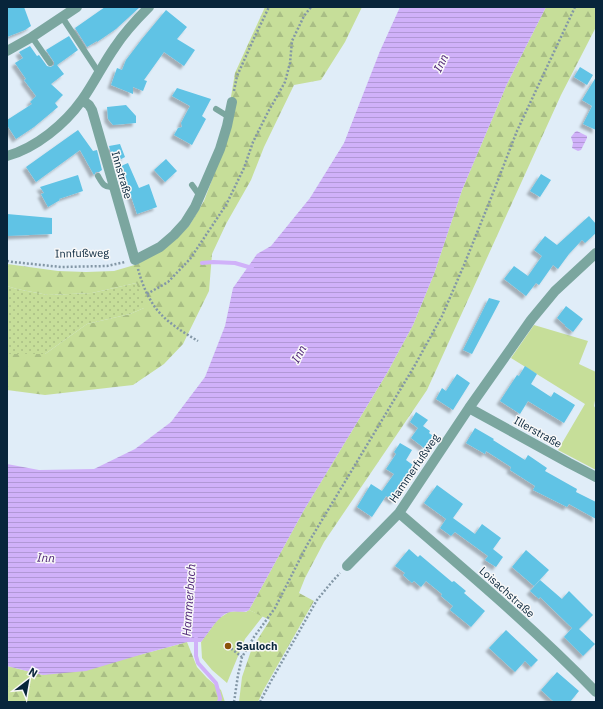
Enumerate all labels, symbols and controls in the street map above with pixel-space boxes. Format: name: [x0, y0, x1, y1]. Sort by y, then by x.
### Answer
water label: Inn: [430, 51, 451, 74]
street label: Innstraße: [109, 150, 135, 200]
street label: Innfußweg: [55, 246, 109, 260]
water label: Inn: [288, 342, 310, 365]
street label: Illerstraße: [512, 413, 564, 451]
street label: Hammerfußweg: [386, 431, 442, 505]
water label: Inn: [37, 550, 56, 565]
water label: Hammerbach: [178, 563, 199, 637]
street label: Loisachstraße: [477, 564, 537, 620]
place label: Sauloch: [236, 639, 277, 653]
marker: Sauloch: [223, 641, 233, 651]
north arrow: [8, 661, 48, 701]
text: N: [26, 664, 40, 680]

